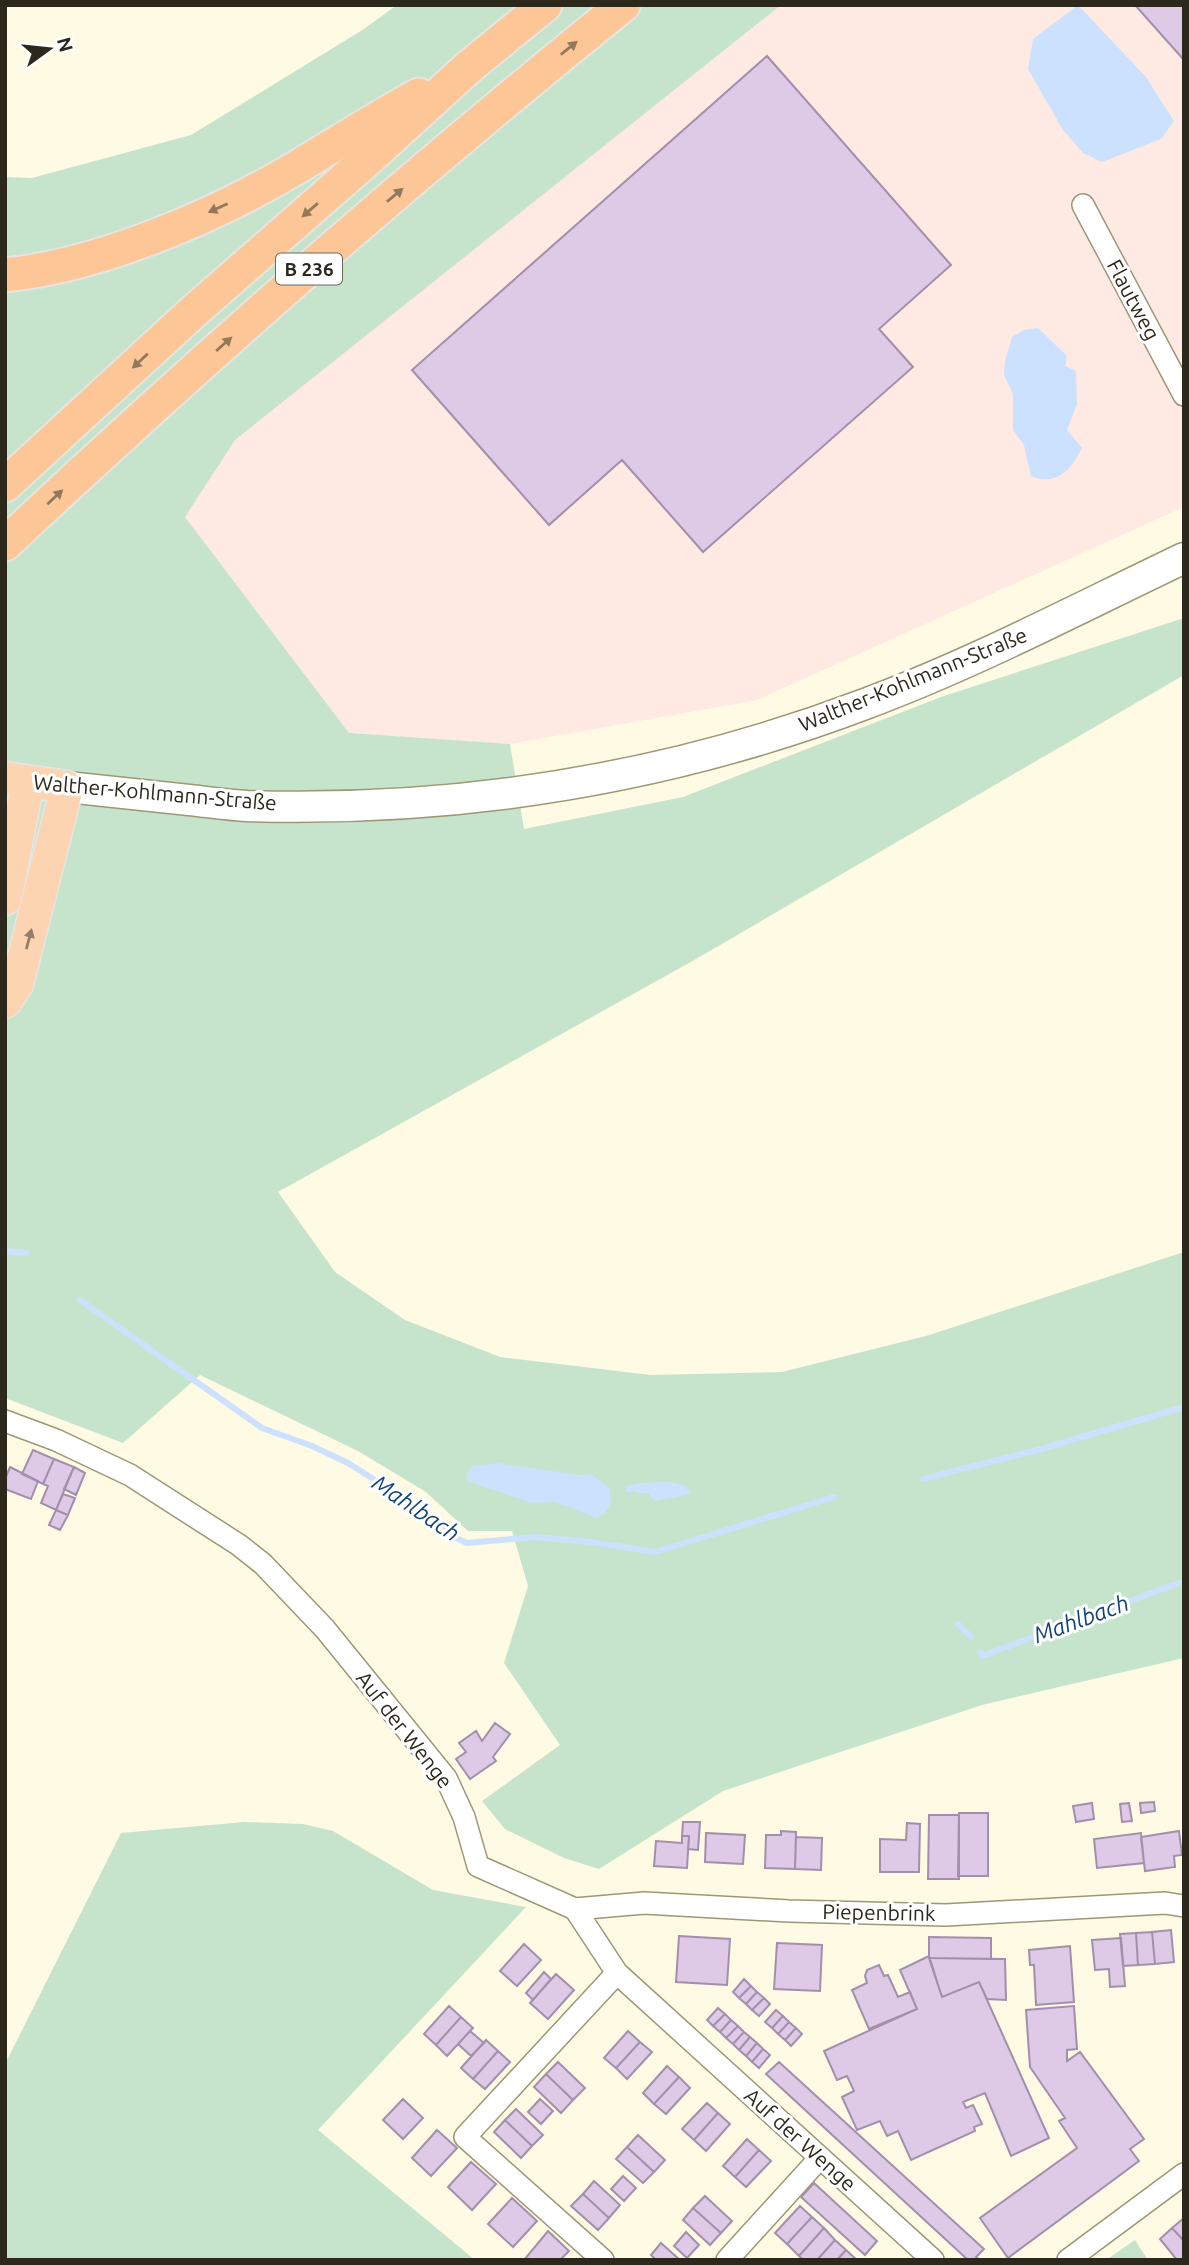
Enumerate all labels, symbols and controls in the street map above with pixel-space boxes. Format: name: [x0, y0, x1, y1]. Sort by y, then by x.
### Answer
north arrow: [14, 14, 84, 84]
text: N: [53, 35, 78, 54]
one-way arrow: [560, 41, 578, 56]
one-way arrow: [386, 187, 404, 203]
one-way arrow: [301, 202, 319, 218]
one-way arrow: [208, 203, 229, 214]
road number: B 236: [276, 254, 342, 284]
street label: Flautweg: [1103, 255, 1165, 344]
one-way arrow: [215, 337, 232, 352]
one-way arrow: [131, 353, 149, 369]
one-way arrow: [46, 489, 64, 505]
street label: Walther-Kohlmann-Straße: [795, 622, 1030, 736]
street label: Walther-Kohlmann-Straße: [32, 769, 278, 815]
one-way arrow: [24, 928, 35, 950]
water label: Mahlbach: [368, 1469, 465, 1546]
water label: Mahlbach: [1030, 1590, 1132, 1647]
street label: Auf der Wenge: [352, 1666, 458, 1793]
street label: Piepenbrink: [822, 1899, 936, 1925]
street label: Auf der Wenge: [740, 2083, 861, 2196]

